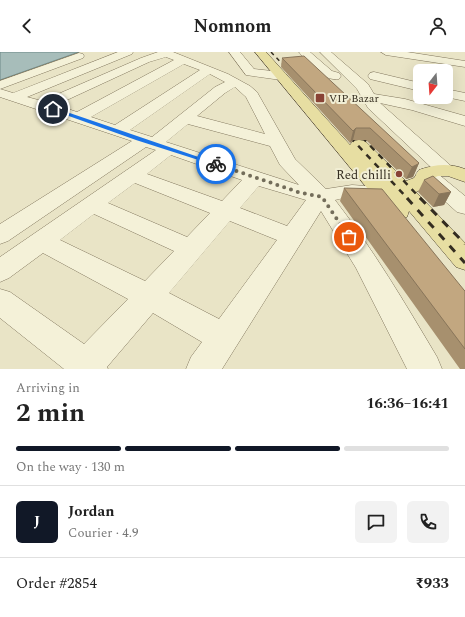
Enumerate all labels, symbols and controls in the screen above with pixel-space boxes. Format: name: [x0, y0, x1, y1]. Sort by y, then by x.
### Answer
text: Nomnom: [194, 13, 271, 40]
icon: back: [16, 15, 38, 37]
icon: person: [427, 15, 449, 37]
north arrow: [413, 64, 453, 104]
map controls: [413, 64, 453, 104]
place label: VIP Bazar: [329, 90, 379, 107]
pin: [36, 92, 70, 126]
marker: VIP Bazar: [314, 92, 326, 104]
icon: home: [42, 98, 64, 120]
courier: [196, 144, 236, 184]
icon: bike: [205, 153, 227, 175]
place label: Red chilli: [336, 165, 391, 185]
marker: Red chilli: [394, 169, 404, 179]
pin: [332, 220, 366, 254]
icon: bag: [338, 226, 360, 248]
text: Arriving in: [16, 378, 80, 398]
text: 16:36–16:41: [366, 392, 449, 415]
text: 2 min: [16, 393, 85, 433]
text: On the way · 130 m: [16, 457, 125, 477]
text: Jordan: [68, 500, 115, 523]
button: chat: [355, 501, 397, 543]
button: phone: [407, 501, 449, 543]
text: J: [34, 510, 40, 533]
text: Courier · 4.9: [68, 523, 138, 543]
text: Order #2854: [16, 572, 97, 595]
text: ₹933: [415, 572, 449, 595]

